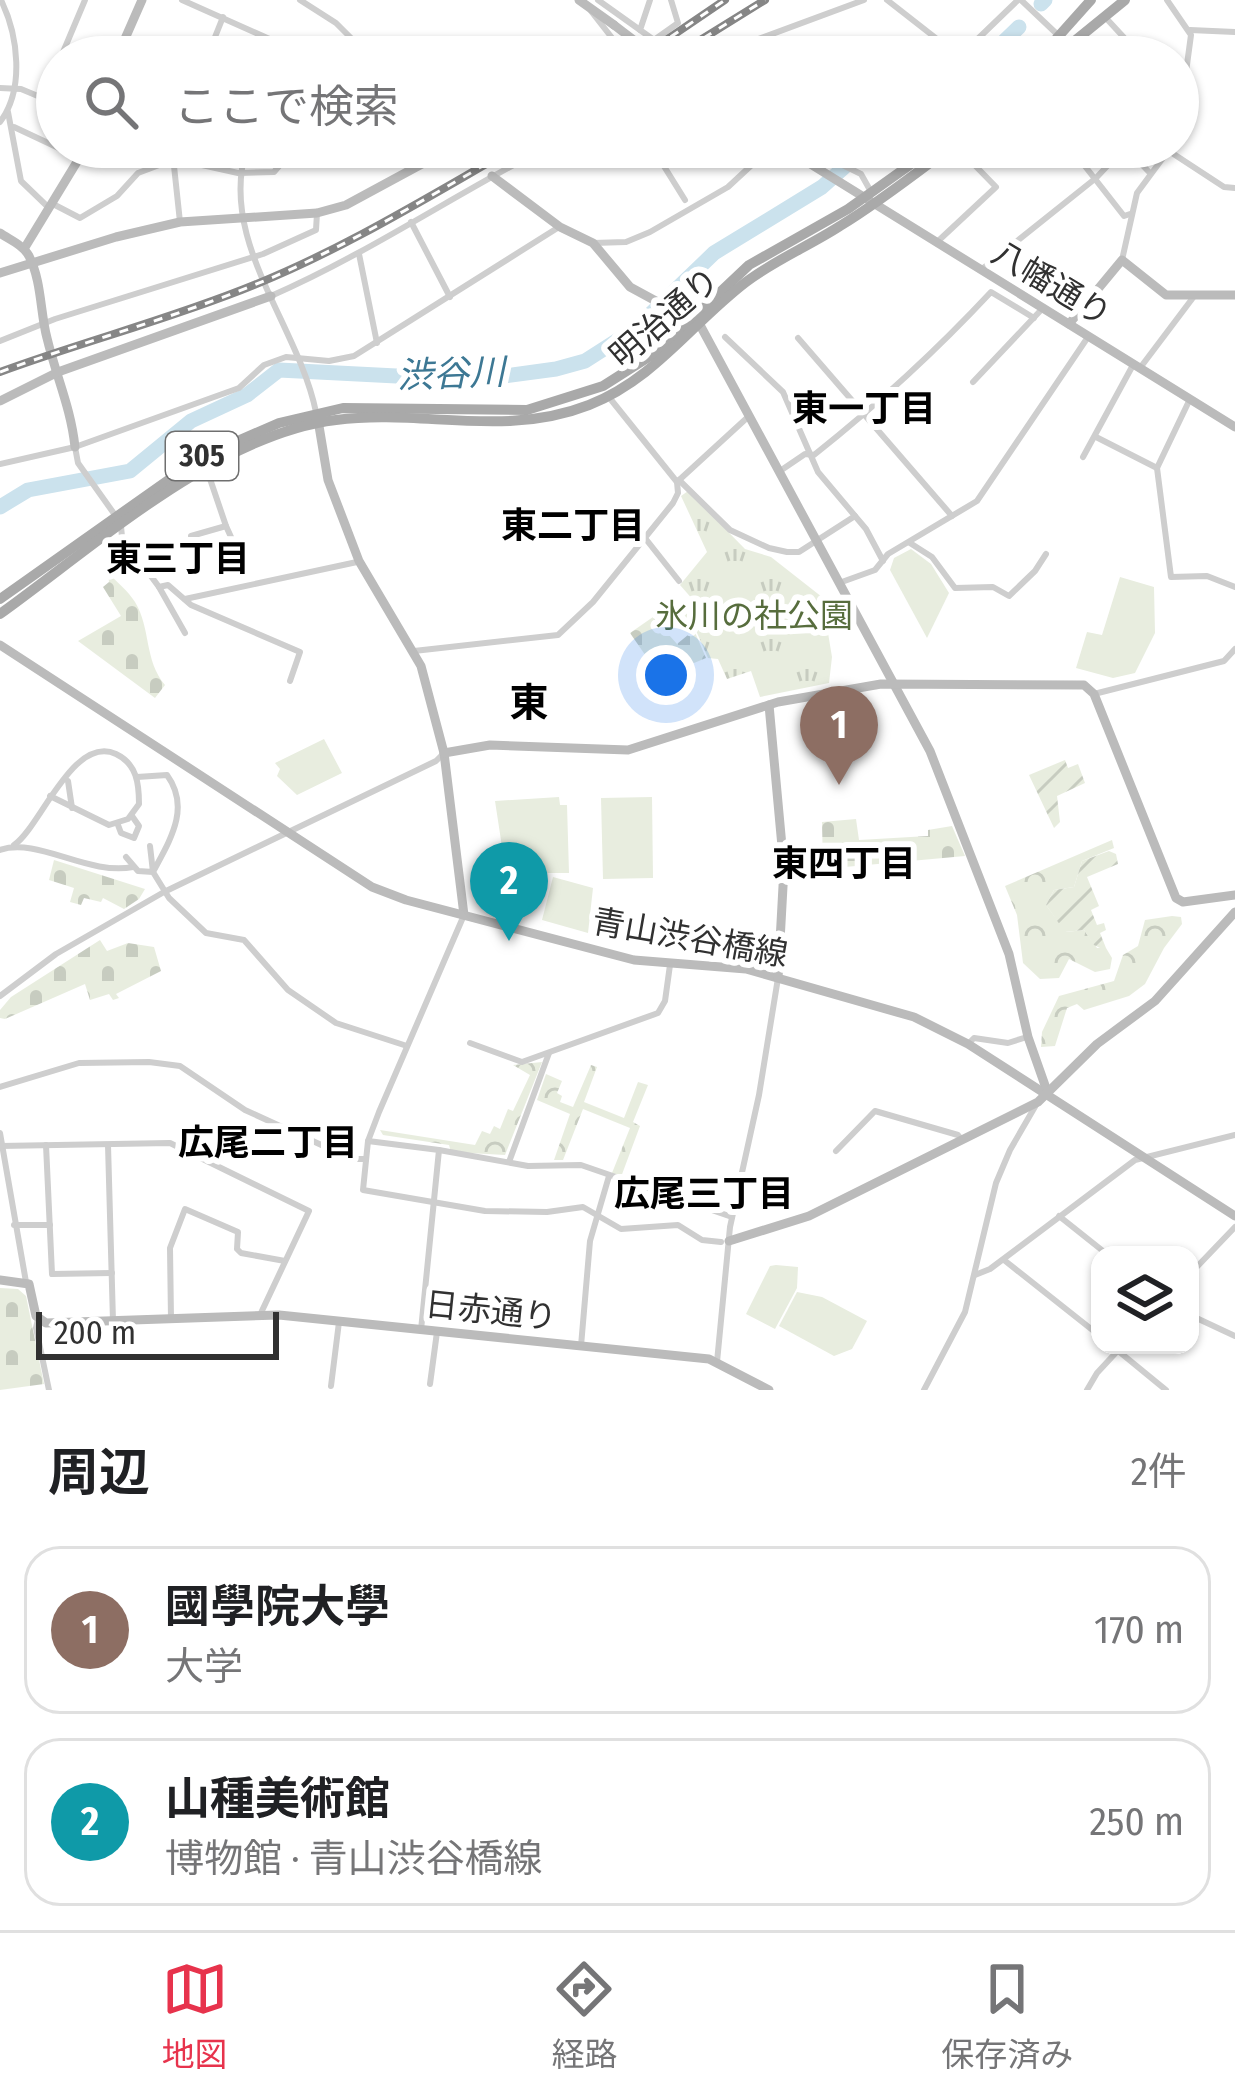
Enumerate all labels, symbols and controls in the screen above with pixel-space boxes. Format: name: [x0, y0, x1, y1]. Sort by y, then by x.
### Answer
search box: [36, 36, 1199, 168]
icon: search: [78, 69, 144, 135]
text: ここで検索: [174, 80, 399, 134]
street label: 八幡通り: [985, 233, 1118, 335]
street label: 明治通り: [602, 259, 728, 376]
water label: 渋谷川: [396, 350, 510, 398]
district label: 東一丁目: [792, 387, 936, 431]
road number: 305: [166, 432, 238, 480]
district label: 東二丁目: [501, 504, 645, 548]
district label: 東三丁目: [106, 537, 250, 581]
park label: 氷川の社公園: [655, 596, 853, 636]
your location: [636, 645, 696, 705]
district label: 東: [509, 680, 549, 726]
pin: 1: [800, 686, 878, 785]
pin: 2: [470, 842, 548, 941]
district label: 東四丁目: [772, 842, 916, 886]
street label: 青山渋谷橋線: [589, 901, 791, 975]
district label: 広尾二丁目: [178, 1121, 358, 1165]
district label: 広尾三丁目: [614, 1172, 794, 1216]
map controls: [1091, 1246, 1199, 1354]
button: layers: [1091, 1246, 1199, 1354]
street label: 日赤通り: [423, 1284, 559, 1338]
scale bar: [36, 1306, 279, 1359]
text: 200 m: [54, 1313, 136, 1353]
text: 周辺: [48, 1442, 150, 1504]
text: 2件: [1131, 1449, 1187, 1495]
text: 國學院大學: [165, 1580, 390, 1634]
text: 1: [82, 1607, 98, 1653]
text: 170 m: [1094, 1607, 1184, 1653]
text: 大学: [165, 1644, 243, 1690]
text: 山種美術館: [165, 1772, 390, 1826]
text: 2: [81, 1799, 99, 1845]
text: 250 m: [1089, 1799, 1184, 1845]
text: 博物館 · 青山渋谷橋線: [165, 1836, 543, 1882]
tab: 地図: [162, 1956, 228, 2076]
tab: 経路: [551, 1956, 617, 2076]
tab: 保存済み: [941, 1956, 1073, 2076]

